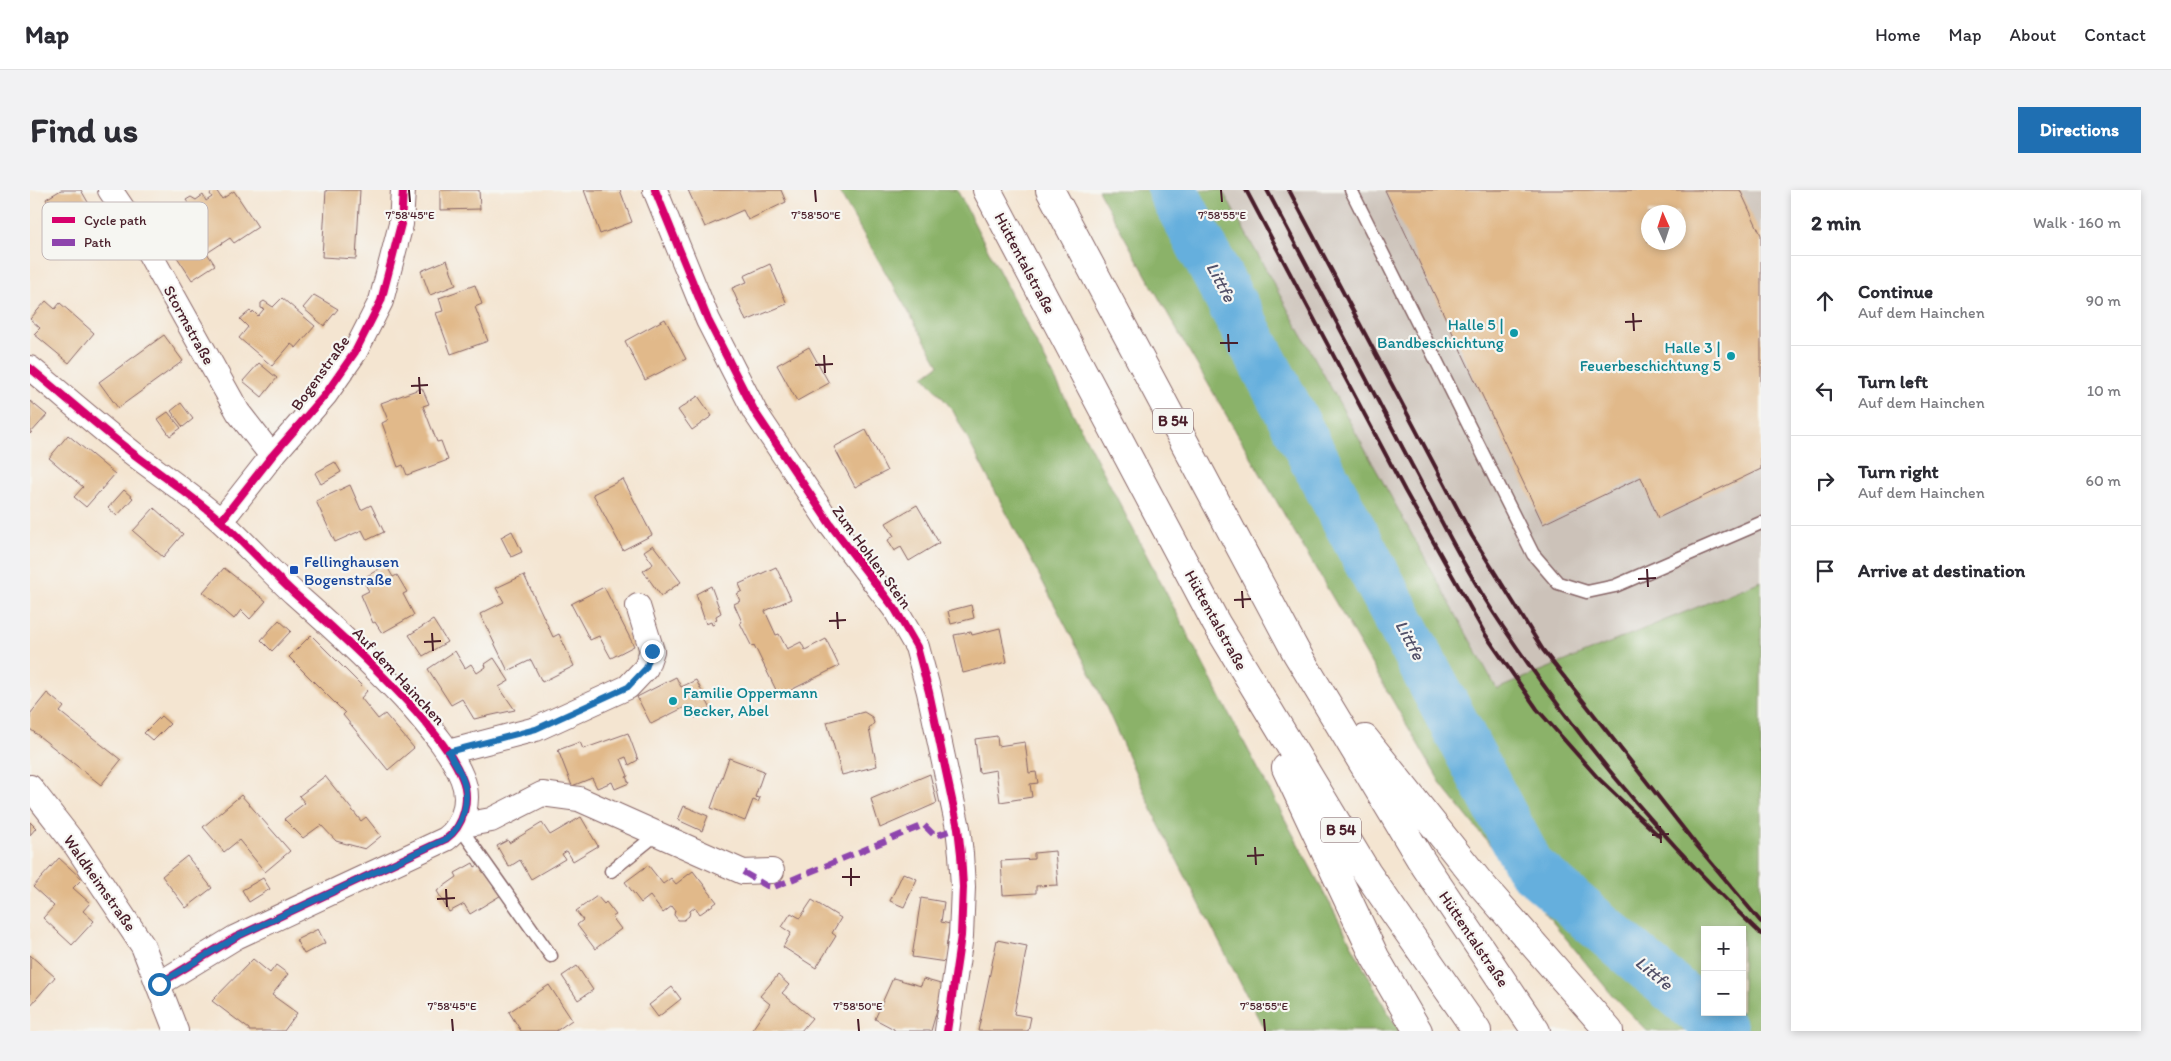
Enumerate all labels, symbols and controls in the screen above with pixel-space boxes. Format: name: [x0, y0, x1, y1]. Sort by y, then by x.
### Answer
text: Map: [25, 20, 69, 49]
text: Home: [1875, 24, 1921, 46]
text: Map: [1949, 24, 1982, 46]
text: About: [2010, 24, 2056, 46]
text: Contact: [2084, 24, 2146, 46]
button: Directions: [2018, 107, 2141, 153]
text: Find us: [30, 109, 138, 151]
legend: [42, 202, 208, 260]
north arrow: [1641, 205, 1686, 250]
text: 7°58'45"E: [385, 208, 435, 222]
text: 7°58'50"E: [791, 208, 841, 222]
text: 7°58'55"E: [1198, 208, 1246, 222]
street label: Hüttentalstraße: [990, 209, 1060, 317]
text: 2 min: [1811, 210, 1861, 235]
text: Cycle path: [84, 212, 147, 229]
text: Walk · 160 m: [2033, 213, 2121, 232]
text: Path: [84, 234, 111, 251]
water label: Littfe: [1201, 258, 1241, 307]
text: Continue: [1858, 280, 1933, 303]
street label: Stormstraße: [159, 282, 219, 368]
icon: ahead: [1811, 287, 1839, 315]
text: 90 m: [2086, 291, 2121, 310]
text: Auf dem Hainchen: [1858, 303, 1985, 322]
place label: Halle 5 | Bandbeschichtung: [1377, 315, 1505, 352]
marker: Halle 5 | Bandbeschichtung: [1508, 327, 1520, 339]
street label: Bogenstraße: [286, 332, 354, 414]
place label: Halle 3 | Feuerbeschichtung 5: [1580, 338, 1721, 375]
marker: Halle 3 | Feuerbeschichtung 5: [1725, 350, 1737, 362]
text: Turn left: [1858, 370, 1928, 393]
icon: left: [1811, 377, 1839, 405]
text: 10 m: [2087, 381, 2121, 400]
text: Auf dem Hainchen: [1858, 393, 1985, 412]
road number: B 54: [1153, 408, 1193, 434]
text: Turn right: [1858, 460, 1939, 483]
icon: right: [1811, 467, 1839, 495]
text: 60 m: [2086, 471, 2121, 490]
text: Auf dem Hainchen: [1858, 483, 1985, 502]
street label: Zum Hohlen Stein: [828, 502, 916, 612]
place label: Fellinghausen Bogenstraße: [304, 552, 399, 589]
icon: arrive: [1811, 557, 1839, 585]
text: Arrive at destination: [1858, 559, 2025, 582]
marker: Fellinghausen Bogenstraße: [288, 564, 300, 576]
street label: Hüttentalstraße: [1181, 567, 1251, 673]
water label: Littfe: [1390, 616, 1430, 665]
street label: Auf dem Hainchen: [349, 623, 449, 729]
route end: [641, 640, 664, 663]
place label: Familie Oppermann Becker, Abel: [683, 683, 818, 720]
marker: Familie Oppermann Becker, Abel: [667, 695, 679, 707]
road number: B 54: [1321, 818, 1361, 842]
street label: Waldheimstraße: [60, 831, 140, 935]
street label: Hüttentalstraße: [1435, 887, 1513, 991]
map controls: [1701, 926, 1746, 1016]
button: +: [1701, 926, 1746, 971]
water label: Littfe: [1631, 951, 1678, 996]
button: −: [1701, 971, 1746, 1016]
route start: [148, 973, 171, 996]
text: 7°58'45"E: [427, 999, 477, 1013]
text: 7°58'50"E: [833, 999, 883, 1013]
text: 7°58'55"E: [1240, 999, 1288, 1013]

